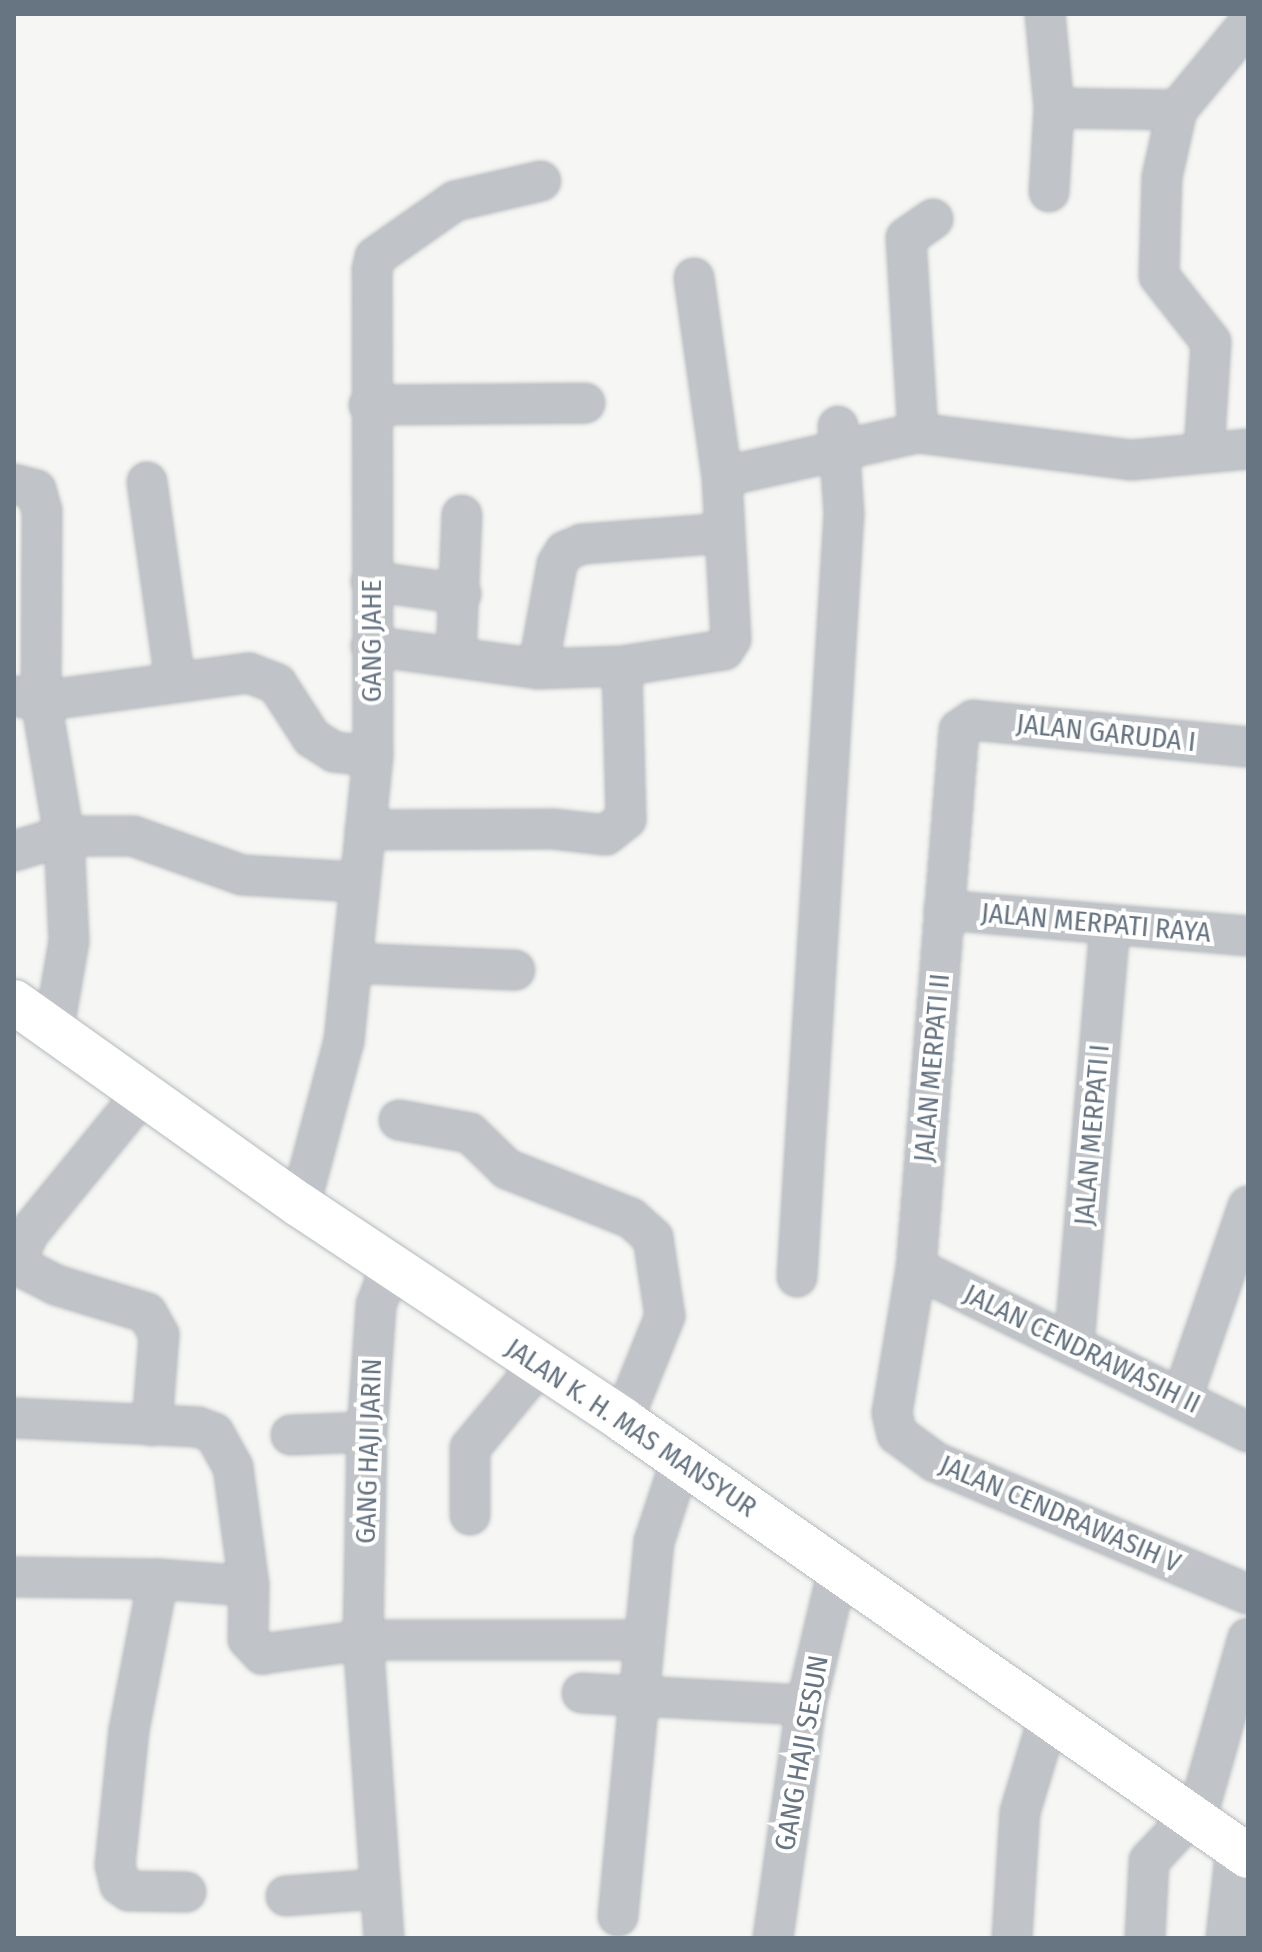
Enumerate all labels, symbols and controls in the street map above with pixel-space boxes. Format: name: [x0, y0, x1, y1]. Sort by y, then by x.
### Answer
street label: GANG JAHE: [355, 580, 389, 702]
street label: JALAN GARUDA I: [1015, 707, 1197, 759]
street label: JALAN MERPATI RAYA: [980, 896, 1212, 950]
street label: JALAN MERPATI II: [907, 972, 957, 1164]
street label: JALAN MERPATI I: [1067, 1043, 1117, 1227]
street label: JALAN CENDRAWASIH II: [958, 1277, 1206, 1421]
street label: JALAN K. H. MAS MANSYUR: [499, 1331, 763, 1525]
street label: GANG HAJI JARIN: [349, 1358, 389, 1544]
street label: JALAN CENDRAWASIH V: [935, 1448, 1185, 1580]
street label: GANG HAJI SESUN: [768, 1653, 836, 1853]

